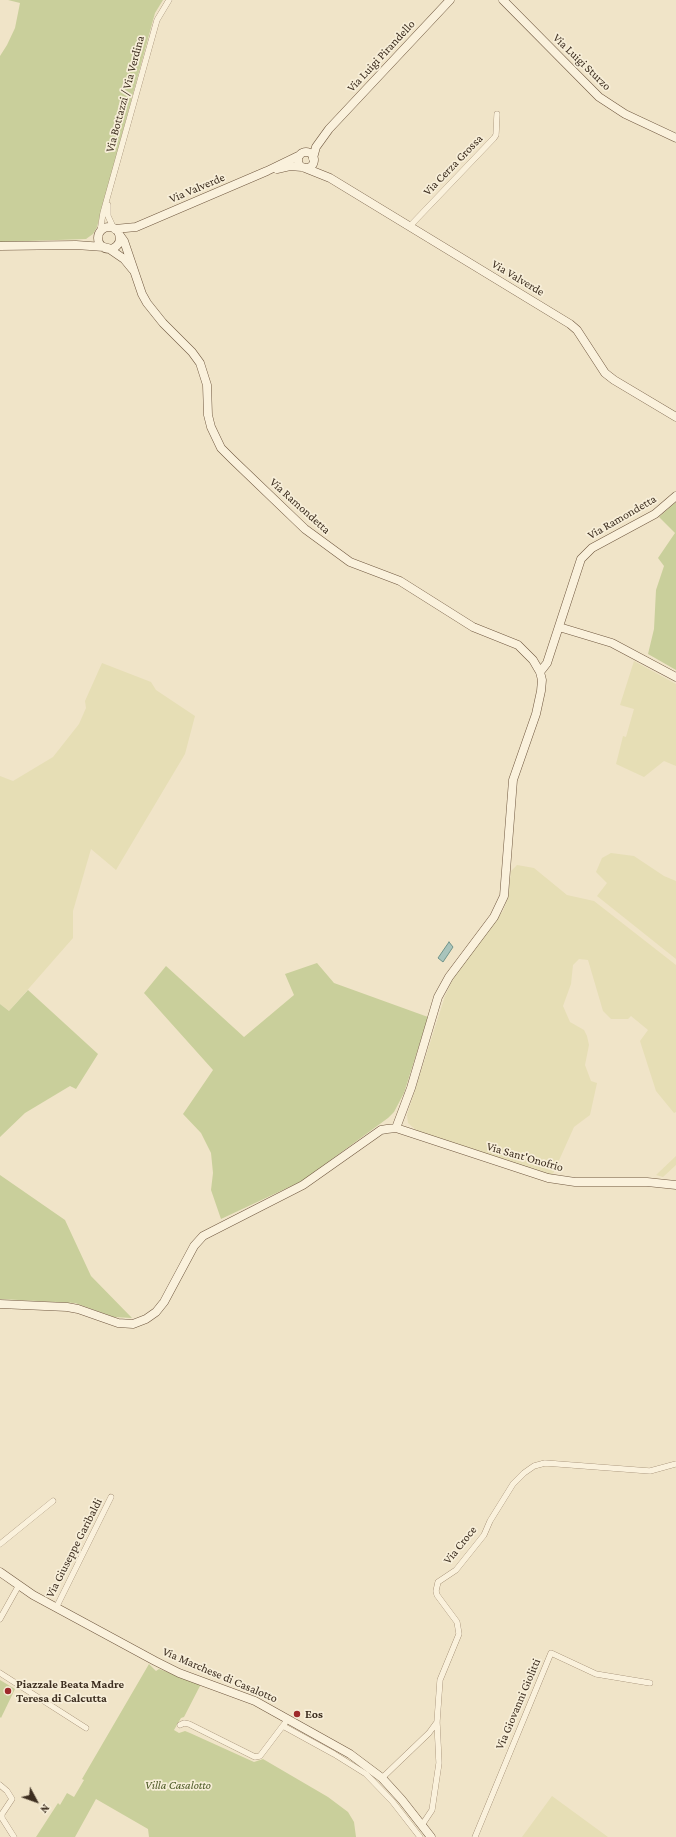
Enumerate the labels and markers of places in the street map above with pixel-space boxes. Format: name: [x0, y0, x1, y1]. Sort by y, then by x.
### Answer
place label: Piazzale Beata Madre Teresa di Calcutta: [16, 1677, 124, 1705]
marker: Piazzale Beata Madre Teresa di Calcutta: [3, 1686, 13, 1696]
place label: Eos: [305, 1707, 323, 1721]
marker: Eos: [292, 1709, 302, 1719]

